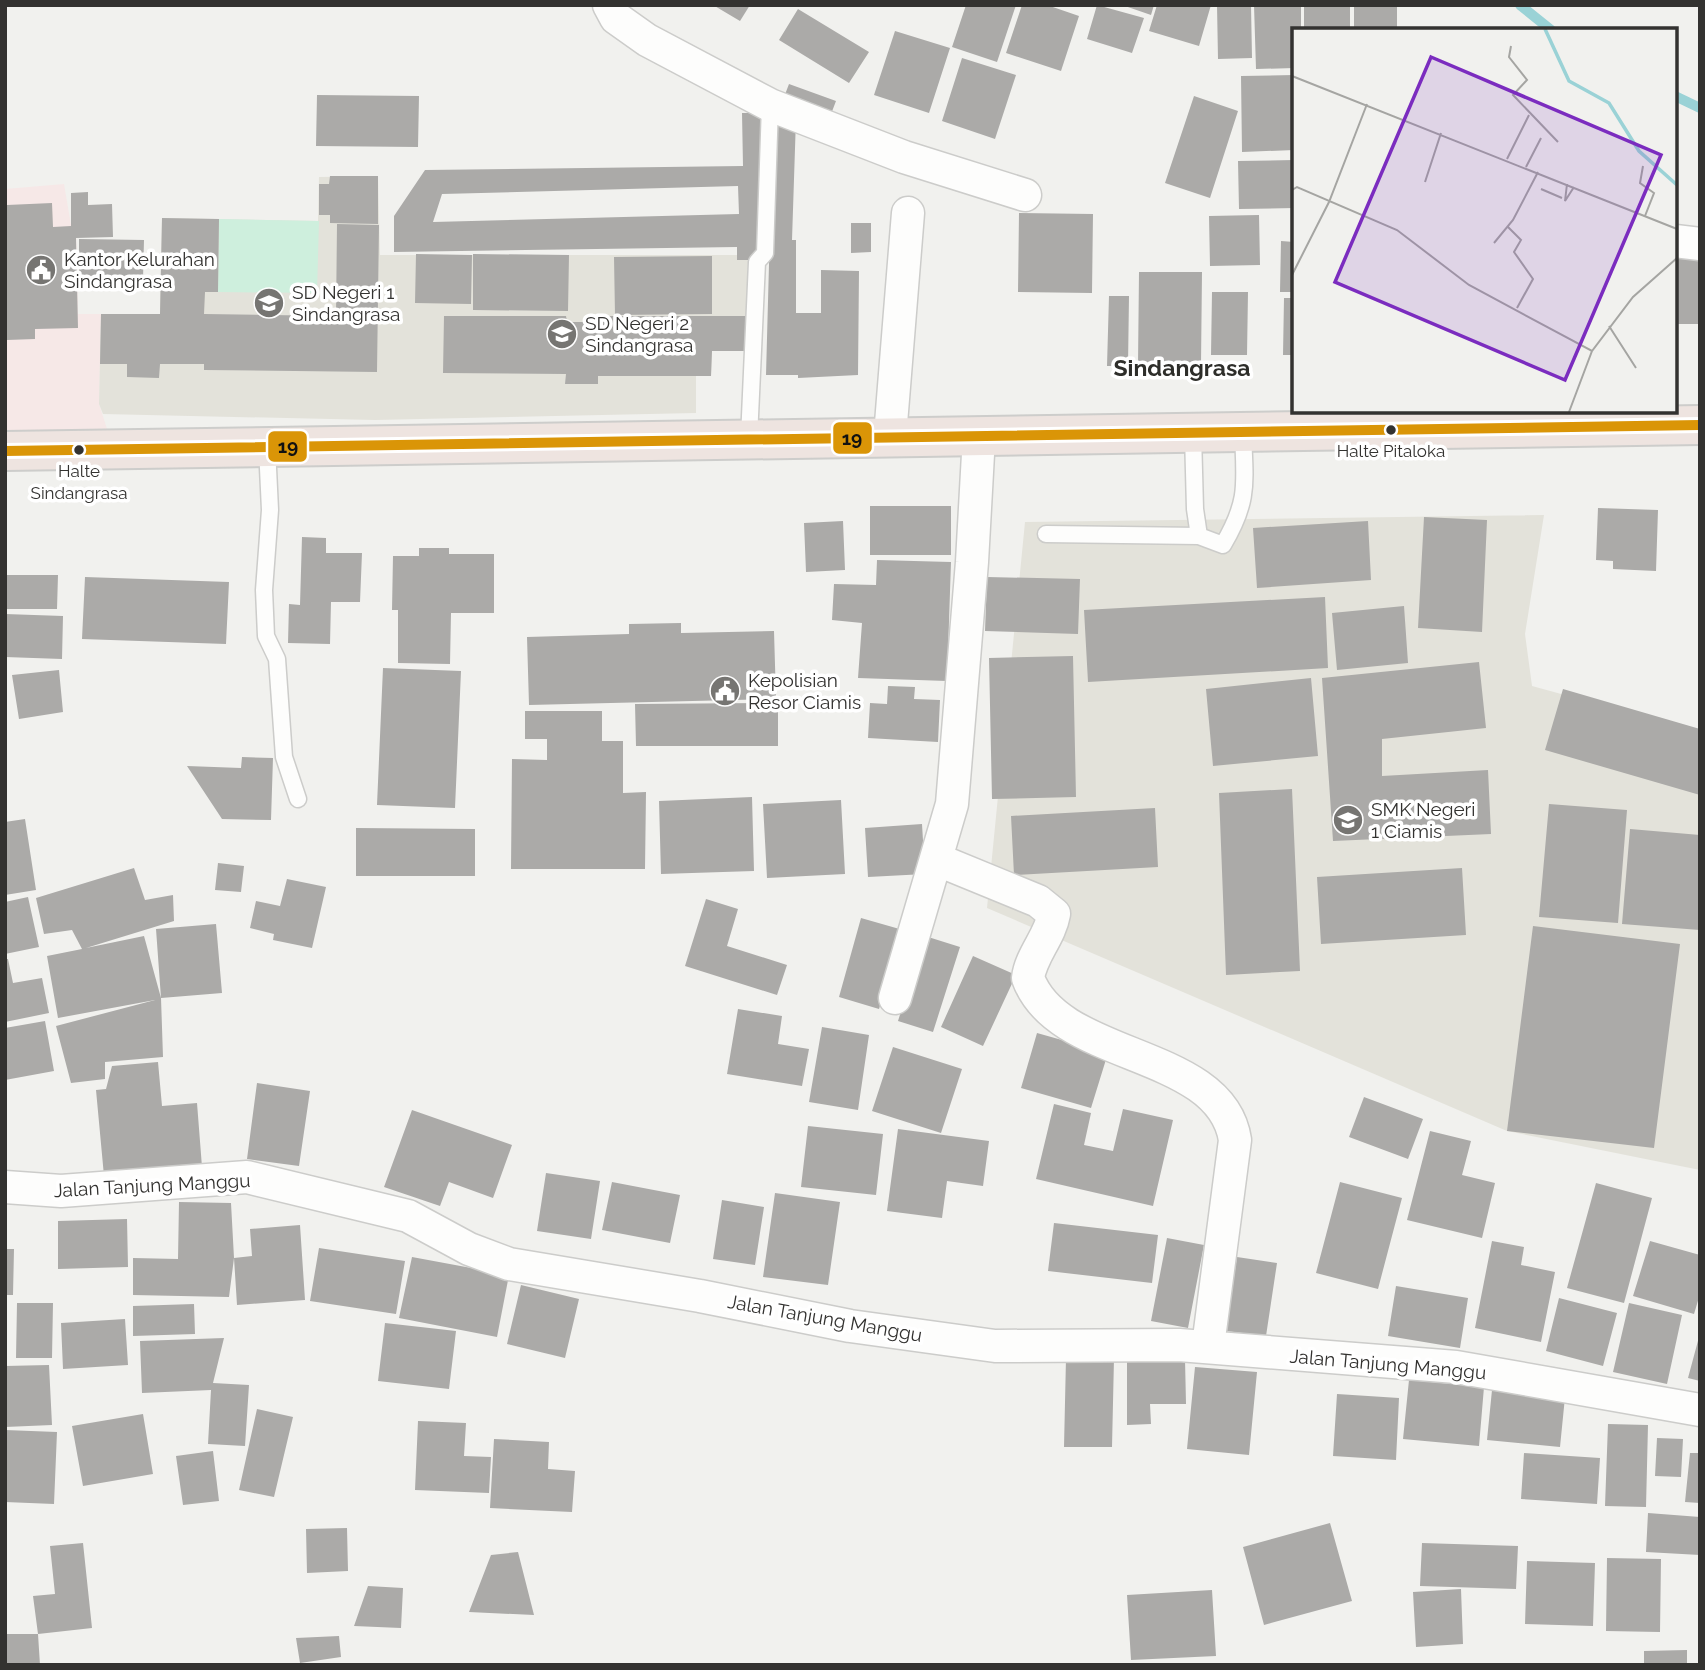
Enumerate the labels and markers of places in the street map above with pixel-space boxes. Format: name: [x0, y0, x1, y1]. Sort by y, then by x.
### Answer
place label: Kantor Kelurahan Sindangrasa: [64, 248, 215, 292]
public building icon: Kantor Kelurahan Sindangrasa: [24, 253, 58, 287]
place label: SD Negeri 1 Sindangrasa: [292, 281, 400, 325]
school or university icon: SD Negeri 1 Sindangrasa: [252, 286, 286, 320]
place label: SD Negeri 2 Sindangrasa: [585, 312, 693, 356]
school or university icon: SD Negeri 2 Sindangrasa: [545, 317, 579, 351]
marker: Halte Pitaloka: [1384, 423, 1398, 437]
place label: Halte Pitaloka: [1337, 441, 1445, 461]
marker: Halte Sindangrasa: [72, 443, 86, 457]
place label: Halte Sindangrasa: [31, 461, 127, 503]
place label: Kepolisian Resor Ciamis: [748, 669, 861, 713]
public building icon: Kepolisian Resor Ciamis: [708, 674, 742, 708]
place label: SMK Negeri 1 Ciamis: [1371, 798, 1475, 842]
school or university icon: SMK Negeri 1 Ciamis: [1331, 803, 1365, 837]

